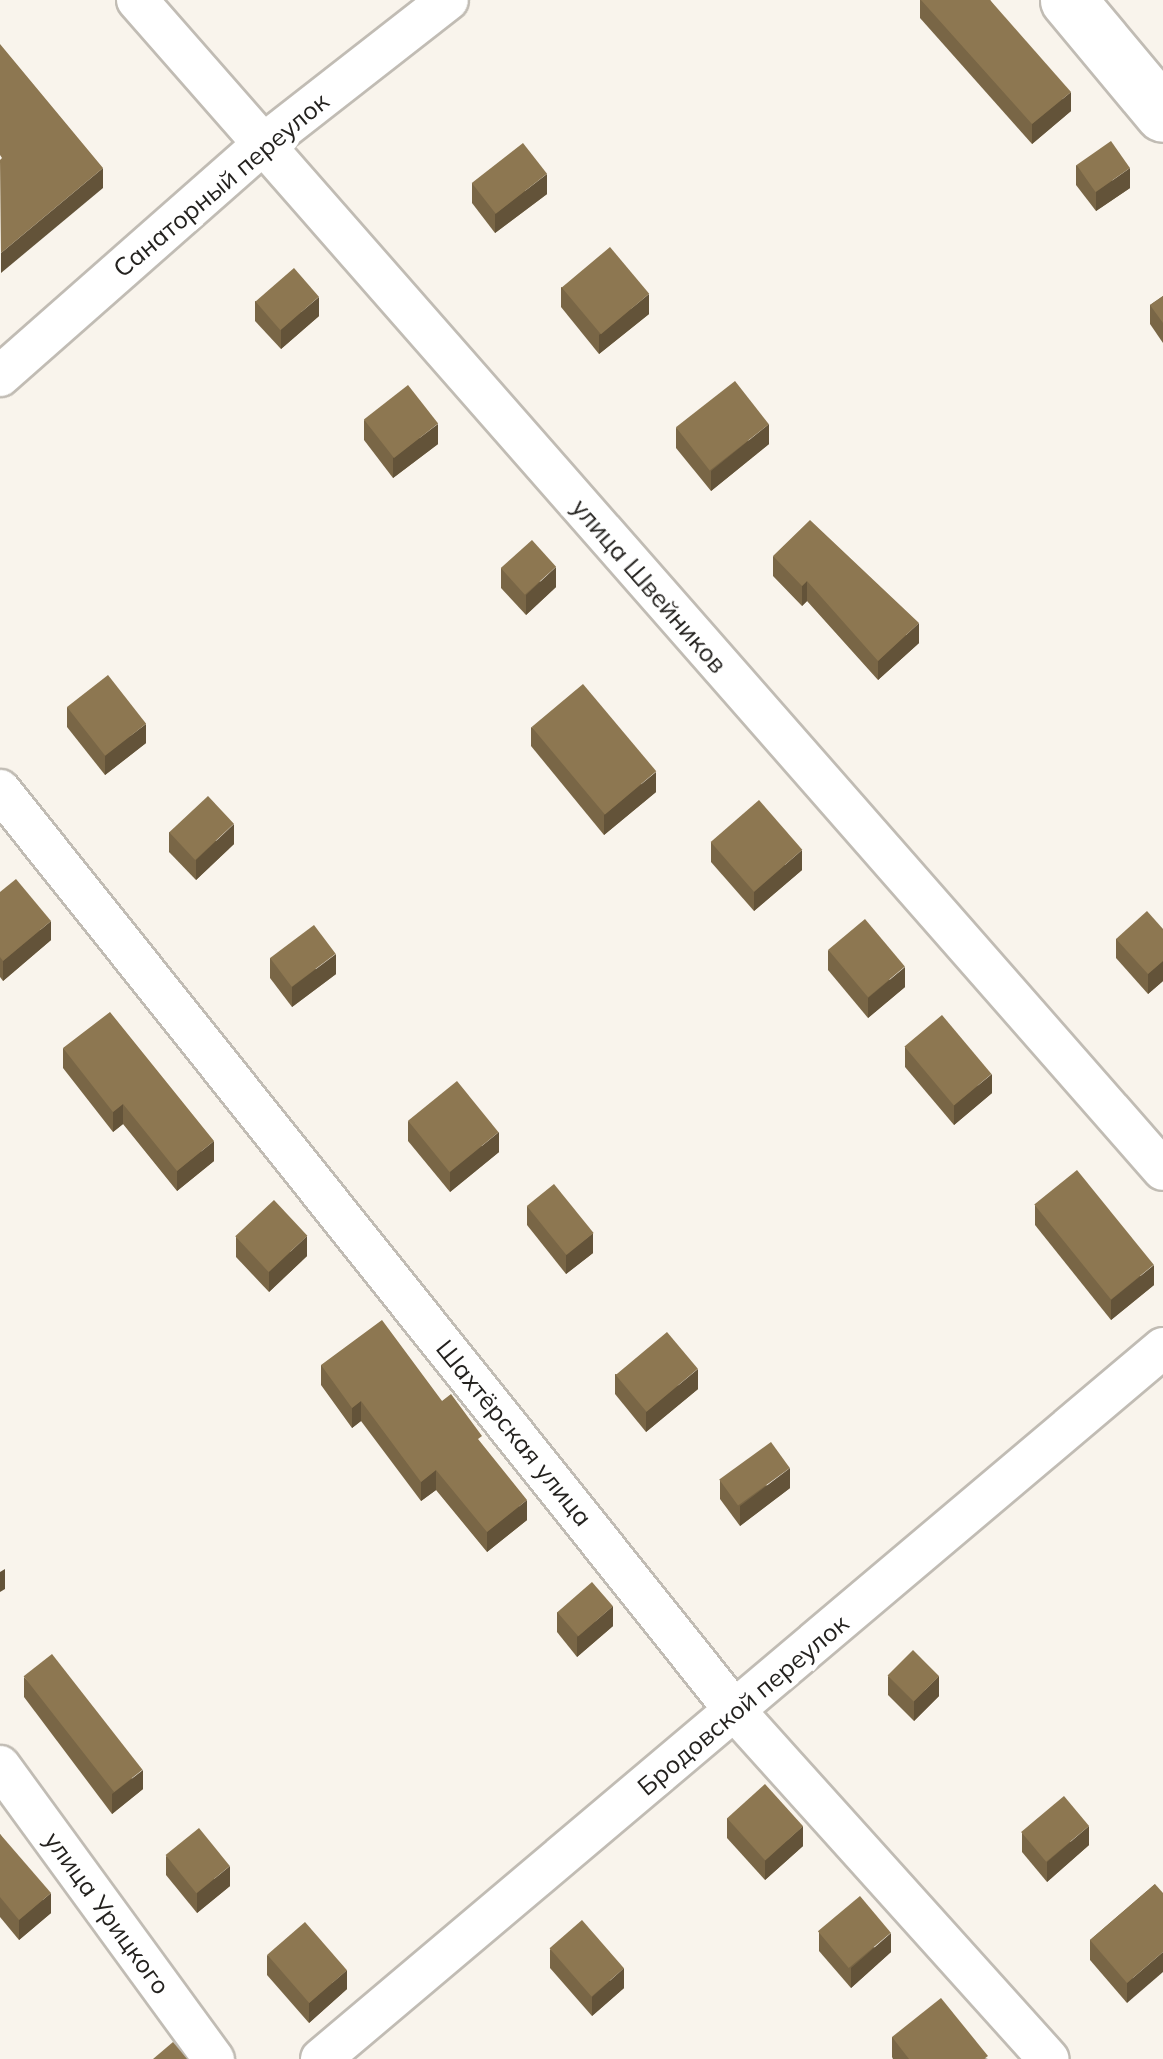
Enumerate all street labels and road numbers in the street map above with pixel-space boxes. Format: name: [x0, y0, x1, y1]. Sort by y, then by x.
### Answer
street label: Санаторный переулок: [107, 86, 335, 284]
street label: улица Швейников: [565, 493, 733, 679]
street label: Шахтёрская улица: [430, 1334, 598, 1532]
street label: Бродовской переулок: [632, 1608, 854, 1802]
street label: улица Урицкого: [38, 1826, 176, 2000]

